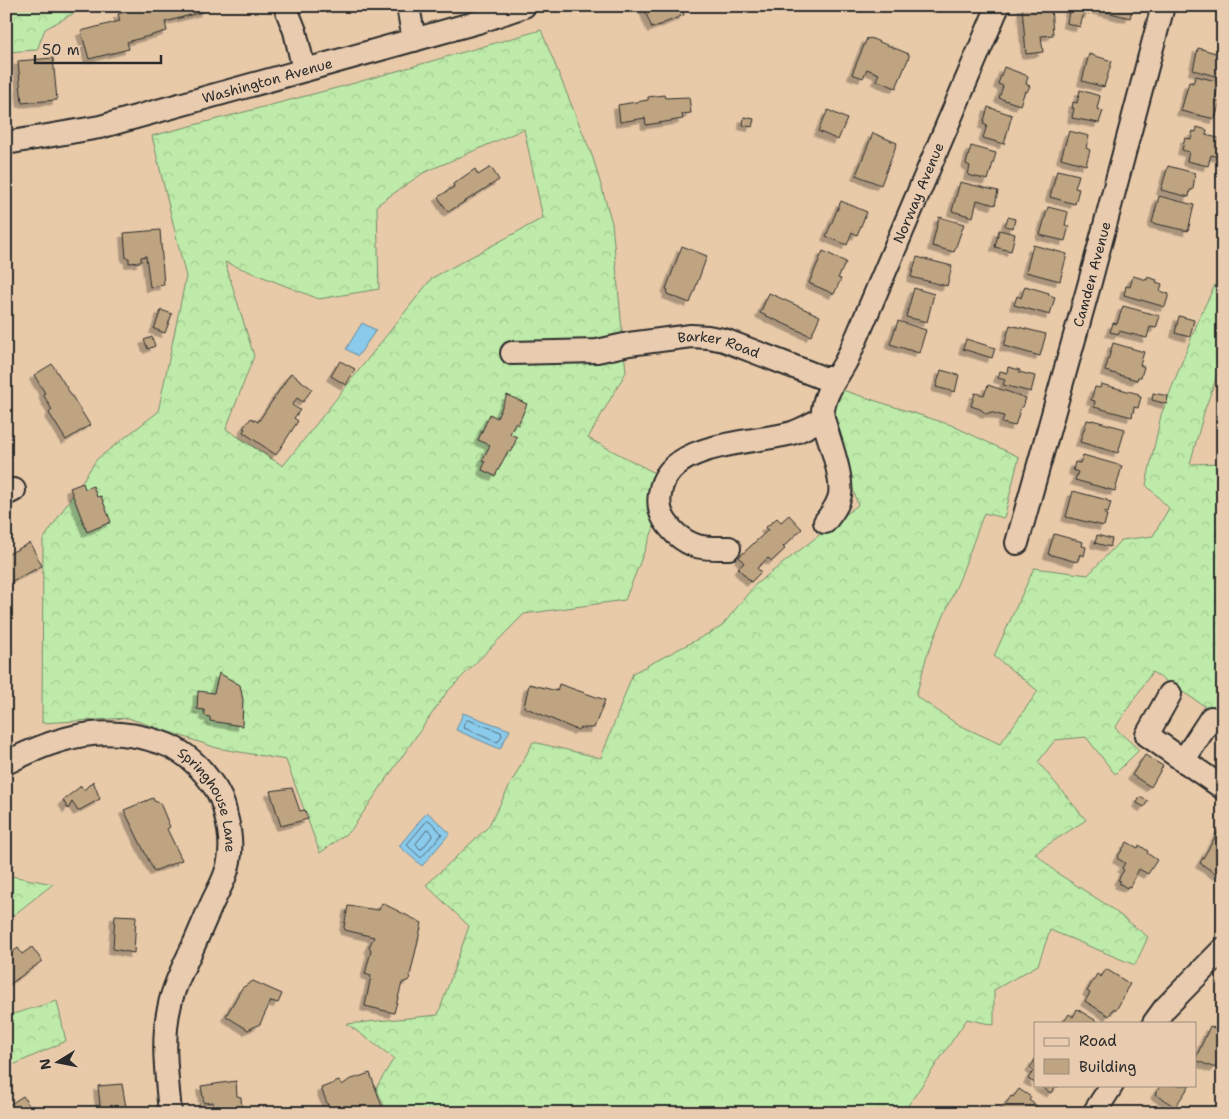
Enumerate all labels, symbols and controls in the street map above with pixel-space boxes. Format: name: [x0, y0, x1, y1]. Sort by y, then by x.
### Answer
scale bar: [35, 32, 161, 64]
text: 50 m: [42, 40, 80, 60]
street label: Washington Avenue: [200, 54, 335, 107]
street label: Norway Avenue: [889, 140, 948, 246]
street label: Camden Avenue: [1069, 219, 1115, 329]
street label: Barker Road: [676, 327, 763, 362]
street label: Springhouse Lane: [174, 744, 240, 853]
legend: [1034, 1022, 1196, 1086]
text: Road: [1079, 1031, 1117, 1051]
north arrow: [32, 1036, 82, 1086]
text: N: [35, 1057, 55, 1071]
text: Building: [1079, 1057, 1136, 1077]

